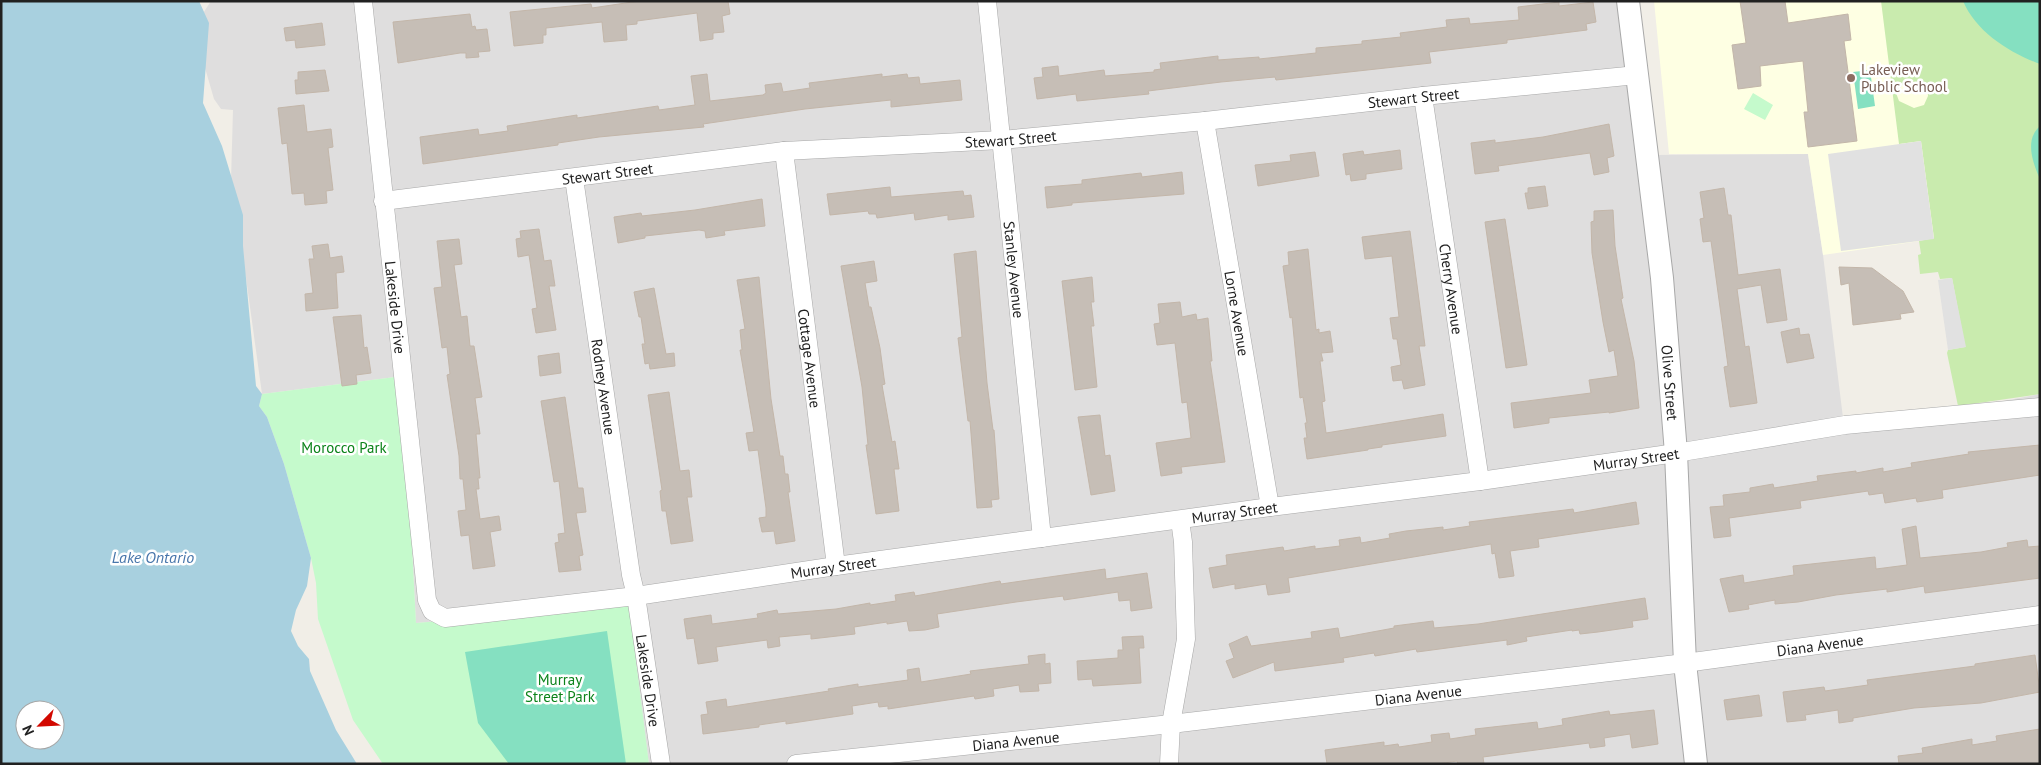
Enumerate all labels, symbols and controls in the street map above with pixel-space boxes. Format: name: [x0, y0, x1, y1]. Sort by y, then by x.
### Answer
place label: Lakeview Public School: [1861, 60, 1948, 96]
marker: Lakeview Public School: [1845, 72, 1857, 84]
street label: Stewart Street: [1367, 83, 1460, 112]
street label: Stewart Street: [964, 125, 1057, 151]
street label: Stewart Street: [561, 158, 654, 188]
street label: Stanley Avenue: [1000, 220, 1029, 319]
street label: Cherry Avenue: [1435, 242, 1468, 336]
street label: Lakeside Drive: [381, 260, 410, 355]
street label: Lorne Avenue: [1221, 269, 1254, 357]
street label: Cottage Avenue: [794, 308, 826, 409]
street label: Rodney Avenue: [588, 338, 620, 436]
street label: Olive Street: [1658, 344, 1683, 421]
park label: Morocco Park: [301, 438, 388, 457]
street label: Murray Street: [1592, 443, 1680, 474]
street label: Murray Street: [1190, 497, 1279, 527]
water label: Lake Ontario: [112, 547, 194, 567]
street label: Murray Street: [789, 551, 877, 582]
street label: Diana Avenue: [1775, 629, 1865, 660]
street label: Lakeside Drive: [632, 633, 665, 728]
park label: Murray Street Park: [525, 670, 596, 706]
street label: Diana Avenue: [1374, 680, 1463, 709]
north arrow: [15, 700, 65, 750]
text: N: [18, 722, 38, 738]
street label: Diana Avenue: [971, 726, 1060, 755]

